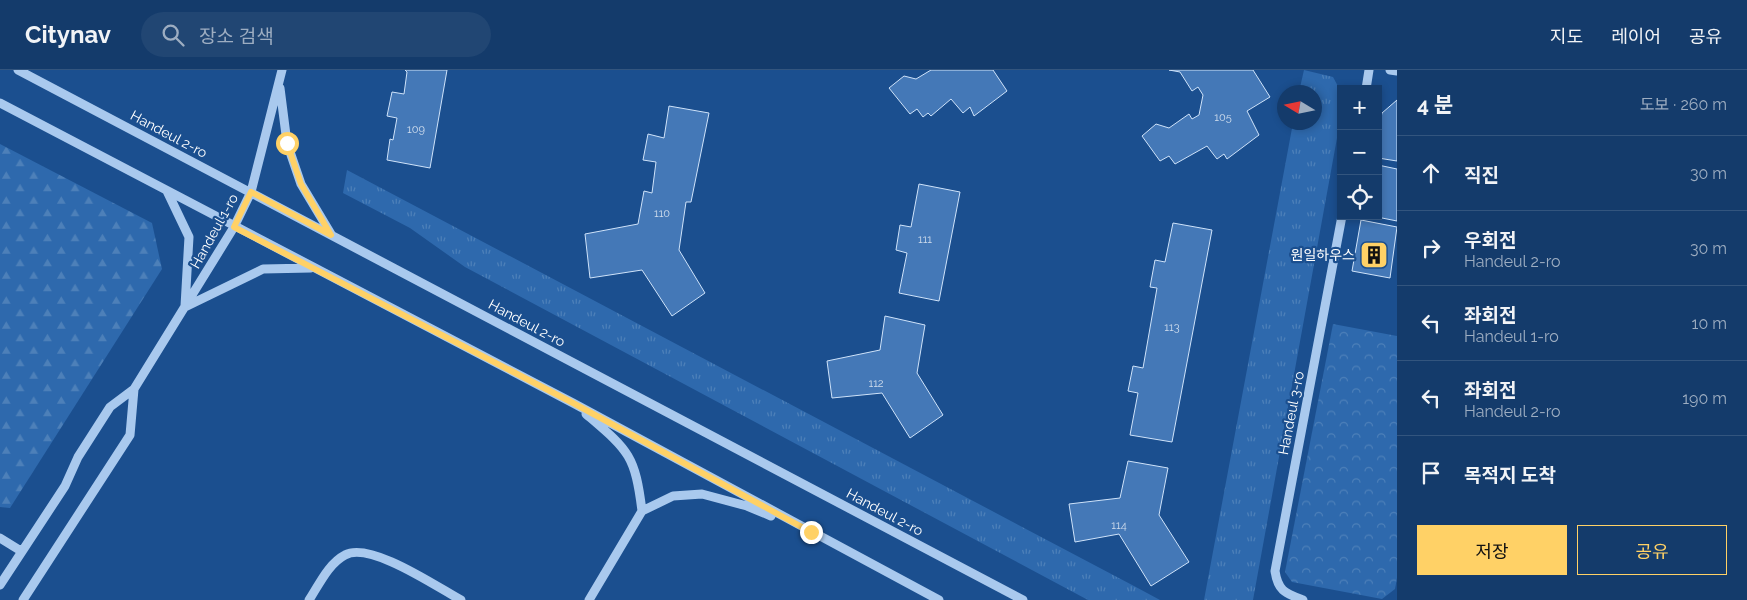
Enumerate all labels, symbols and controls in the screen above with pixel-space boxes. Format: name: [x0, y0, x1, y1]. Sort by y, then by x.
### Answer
search box: [141, 12, 491, 57]
text: Citynav: [25, 20, 111, 49]
icon: search: [159, 21, 187, 49]
text: 장소 검색: [199, 25, 274, 47]
text: 지도: [1550, 26, 1583, 47]
text: 레이어: [1611, 26, 1661, 47]
text: 공유: [1689, 26, 1722, 47]
north arrow: [1277, 85, 1322, 130]
map controls: [1337, 85, 1382, 220]
button: +: [1337, 85, 1382, 130]
text: 4 분: [1417, 92, 1453, 117]
text: 도보 · 260 m: [1640, 95, 1727, 114]
street label: Handeul 2-ro: [128, 107, 210, 161]
house number: 105: [1214, 111, 1232, 124]
house number: 109: [407, 123, 425, 136]
button: −: [1337, 130, 1382, 175]
route start: [276, 132, 299, 155]
icon: ahead: [1417, 159, 1445, 187]
text: 직진: [1464, 164, 1499, 186]
text: 30 m: [1690, 164, 1727, 183]
button: locate: [1337, 175, 1382, 220]
street label: Handeul 1-ro: [187, 191, 241, 271]
house number: 110: [654, 207, 670, 220]
text: 우회전: [1464, 229, 1516, 251]
house number: 111: [918, 233, 932, 246]
icon: right: [1417, 234, 1445, 262]
text: 30 m: [1690, 239, 1727, 258]
building icon: 원일하우스: [1359, 240, 1389, 270]
place label: 원일하우스: [1291, 247, 1355, 263]
text: Handeul 2-ro: [1464, 252, 1561, 271]
street label: Handeul 2-ro: [486, 296, 568, 350]
text: 좌회전: [1464, 304, 1516, 326]
icon: left: [1417, 309, 1445, 337]
text: 10 m: [1692, 314, 1727, 333]
house number: 113: [1164, 321, 1180, 334]
text: Handeul 1-ro: [1464, 327, 1559, 346]
street label: Handeul 3-ro: [1275, 370, 1307, 456]
house number: 112: [868, 377, 884, 390]
text: 좌회전: [1464, 379, 1516, 401]
icon: left: [1417, 384, 1445, 412]
text: 190 m: [1682, 389, 1727, 408]
text: Handeul 2-ro: [1464, 402, 1561, 421]
icon: arrive: [1417, 459, 1445, 487]
text: 목적지 도착: [1464, 464, 1556, 486]
street label: Handeul 2-ro: [844, 485, 926, 539]
house number: 114: [1111, 519, 1127, 532]
route end: [800, 521, 823, 544]
button: 저장: [1417, 525, 1567, 575]
button: 공유: [1577, 525, 1727, 575]

